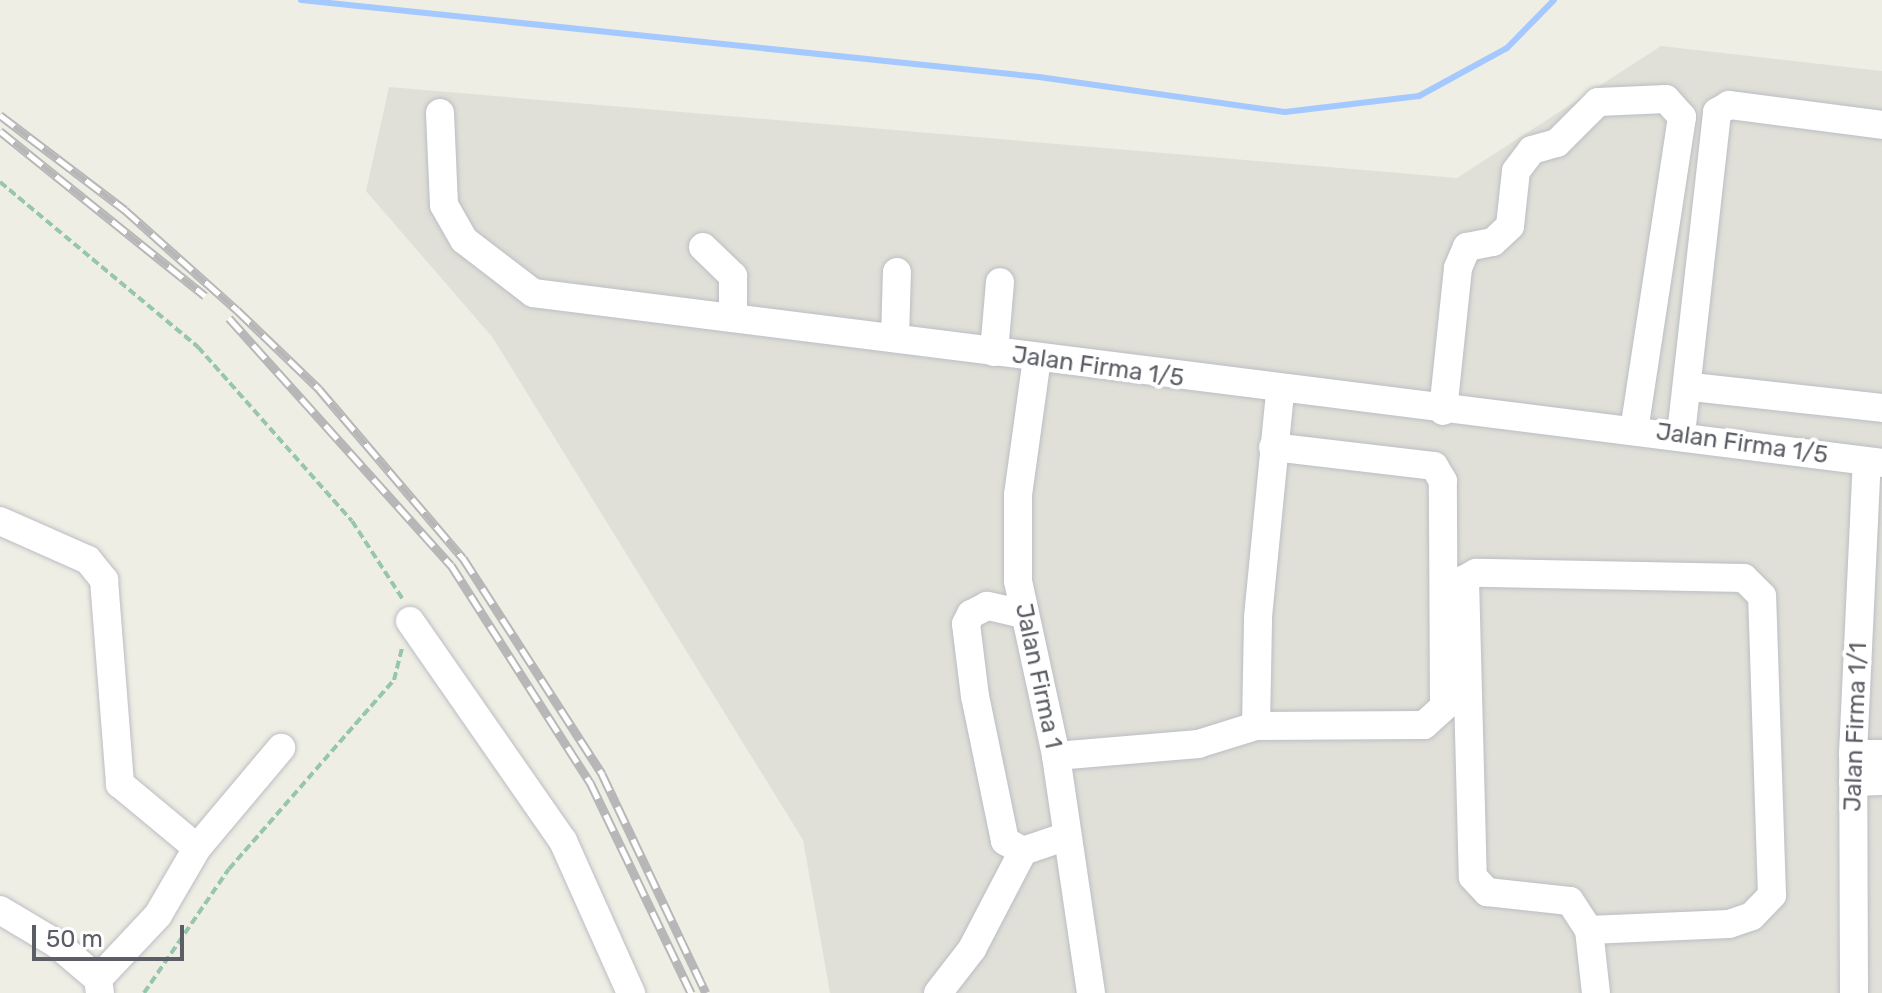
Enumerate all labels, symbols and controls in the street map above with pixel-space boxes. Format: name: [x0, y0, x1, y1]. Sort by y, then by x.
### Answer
street label: Jalan Firma 1/5: [1010, 341, 1186, 393]
street label: Jalan Firma 1/5: [1654, 418, 1830, 470]
street label: Jalan Firma 1: [1009, 601, 1067, 751]
street label: Jalan Firma 1/1: [1839, 642, 1873, 812]
scale bar: [36, 909, 188, 959]
text: 50 m: [46, 925, 103, 953]

